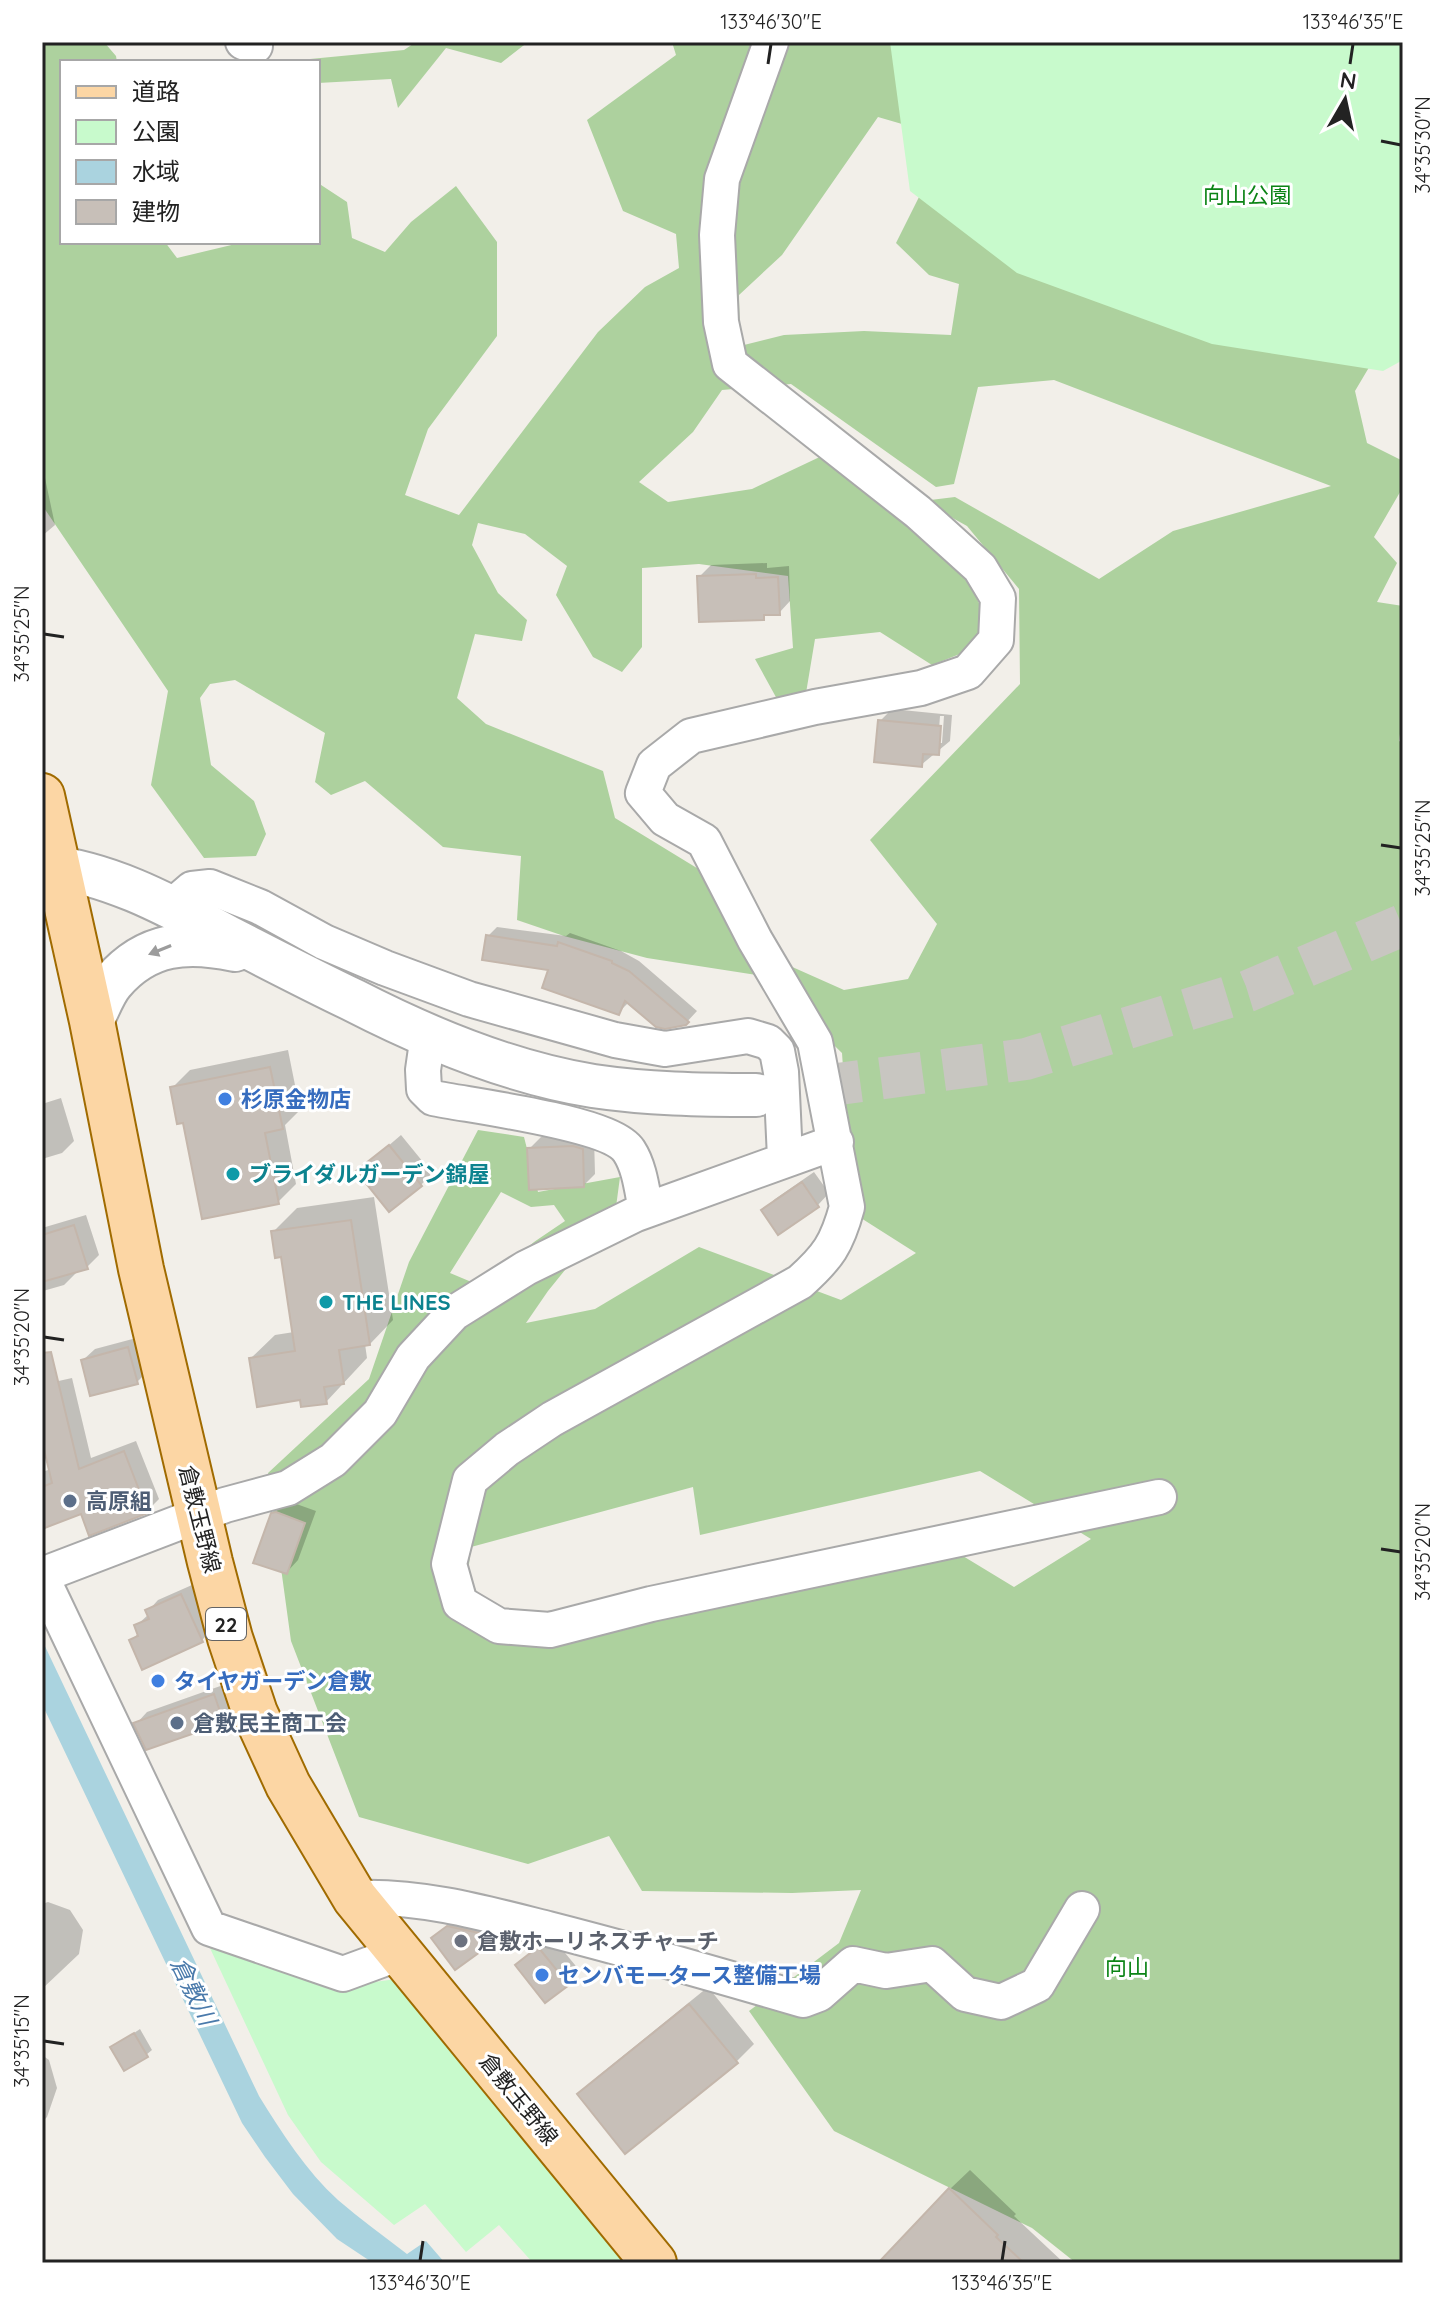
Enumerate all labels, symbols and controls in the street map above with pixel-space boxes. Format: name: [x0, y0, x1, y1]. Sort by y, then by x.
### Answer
text: 133°46'30"E: [720, 9, 822, 34]
text: 133°46'35"E: [1303, 9, 1403, 34]
legend: [60, 60, 320, 244]
north arrow: [1305, 60, 1385, 140]
text: N: [1338, 65, 1358, 95]
text: 道路: [132, 76, 180, 106]
text: 34°35'30"N: [1410, 96, 1435, 194]
text: 公園: [132, 116, 180, 146]
text: 水域: [132, 156, 180, 186]
park label: 向山公園: [1203, 181, 1291, 209]
text: 建物: [132, 196, 180, 226]
text: 34°35'25"N: [9, 585, 34, 683]
text: 34°35'25"N: [1410, 799, 1435, 897]
one-way arrow: [148, 944, 172, 957]
place label: 杉原金物店: [241, 1085, 351, 1113]
marker: 杉原金物店: [216, 1090, 234, 1108]
place label: ブライダルガーデン錦屋: [249, 1160, 489, 1188]
marker: ブライダルガーデン錦屋: [224, 1165, 242, 1183]
text: 34°35'20"N: [9, 1288, 34, 1386]
place label: THE LINES: [342, 1288, 451, 1316]
marker: THE LINES: [317, 1293, 335, 1311]
street label: 倉敷玉野線: [173, 1462, 227, 1576]
place label: 高原組: [86, 1487, 152, 1515]
marker: 高原組: [61, 1492, 79, 1510]
text: 34°35'20"N: [1410, 1503, 1435, 1601]
road number: 22: [206, 1608, 246, 1640]
place label: タイヤガーデン倉敷: [174, 1667, 371, 1695]
marker: タイヤガーデン倉敷: [149, 1672, 167, 1690]
place label: 倉敷民主商工会: [193, 1709, 347, 1737]
marker: 倉敷民主商工会: [168, 1714, 186, 1732]
place label: 倉敷ホーリネスチャーチ: [477, 1927, 719, 1955]
marker: 倉敷ホーリネスチャーチ: [452, 1932, 470, 1950]
water label: 倉敷川: [165, 1952, 225, 2033]
park label: 向山: [1105, 1953, 1149, 1981]
place label: センバモータース整備工場: [558, 1961, 821, 1989]
marker: センバモータース整備工場: [533, 1966, 551, 1984]
text: 34°35'15"N: [9, 1994, 34, 2088]
street label: 倉敷玉野線: [474, 2047, 564, 2151]
text: 133°46'30"E: [369, 2270, 471, 2295]
text: 133°46'35"E: [952, 2270, 1052, 2295]

